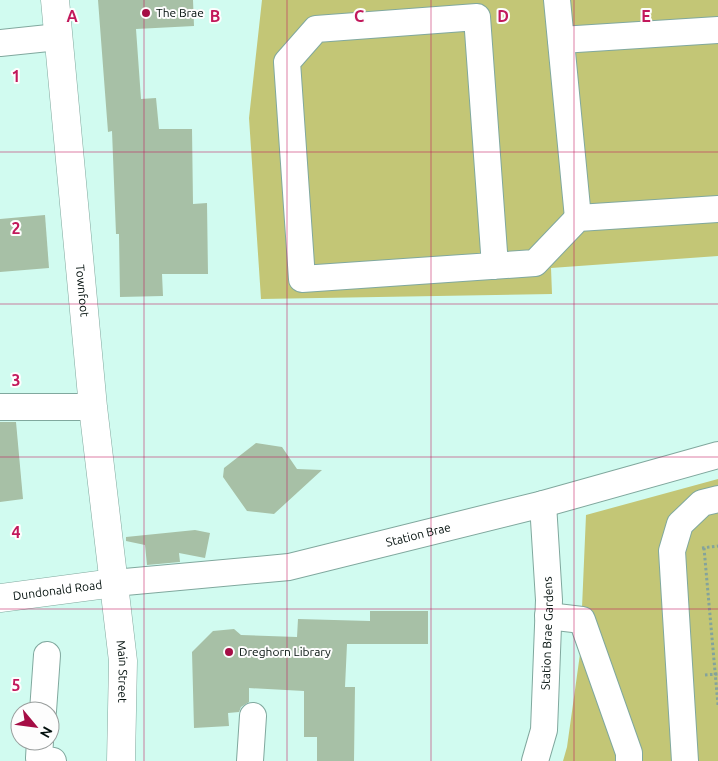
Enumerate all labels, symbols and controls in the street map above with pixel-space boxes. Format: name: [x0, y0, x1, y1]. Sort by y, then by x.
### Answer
place label: The Brae: [156, 6, 204, 19]
text: A: [66, 7, 78, 25]
marker: The Brae: [140, 7, 152, 19]
text: B: [210, 7, 220, 25]
text: C: [354, 7, 364, 25]
text: D: [497, 7, 509, 25]
text: E: [641, 7, 651, 25]
text: 1: [11, 67, 21, 85]
text: 2: [11, 219, 21, 237]
street label: Townfoot: [74, 264, 92, 318]
text: 3: [11, 371, 21, 389]
street label: Station Brae: [384, 520, 452, 549]
text: 4: [11, 523, 21, 541]
street label: Station Brae Gardens: [539, 576, 555, 690]
street label: Dundonald Road: [12, 578, 103, 602]
street label: Main Street: [115, 639, 130, 703]
place label: Dreghorn Library: [239, 645, 331, 658]
marker: Dreghorn Library: [223, 646, 235, 658]
text: 5: [11, 676, 21, 694]
north arrow: [10, 701, 60, 751]
text: N: [37, 724, 56, 741]

